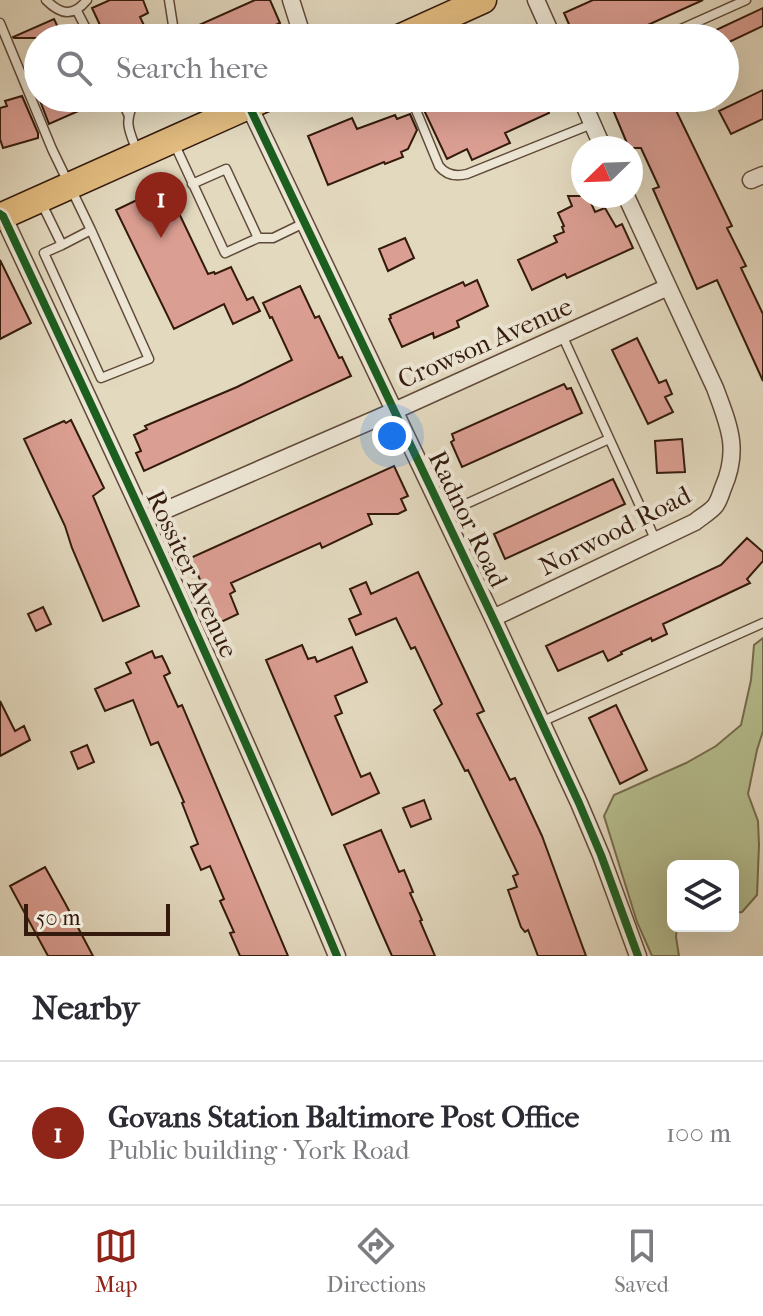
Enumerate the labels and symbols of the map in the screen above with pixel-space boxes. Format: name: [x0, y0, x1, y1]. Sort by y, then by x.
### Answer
north arrow: [571, 136, 643, 208]
pin: 1: [135, 172, 187, 238]
street label: Crowson Avenue: [393, 291, 577, 395]
your location: [372, 416, 412, 456]
street label: Radnor Road: [422, 446, 515, 593]
street label: Norwood Road: [534, 479, 697, 583]
street label: Rossiter Avenue: [140, 485, 244, 663]
scale bar: [24, 900, 170, 936]

